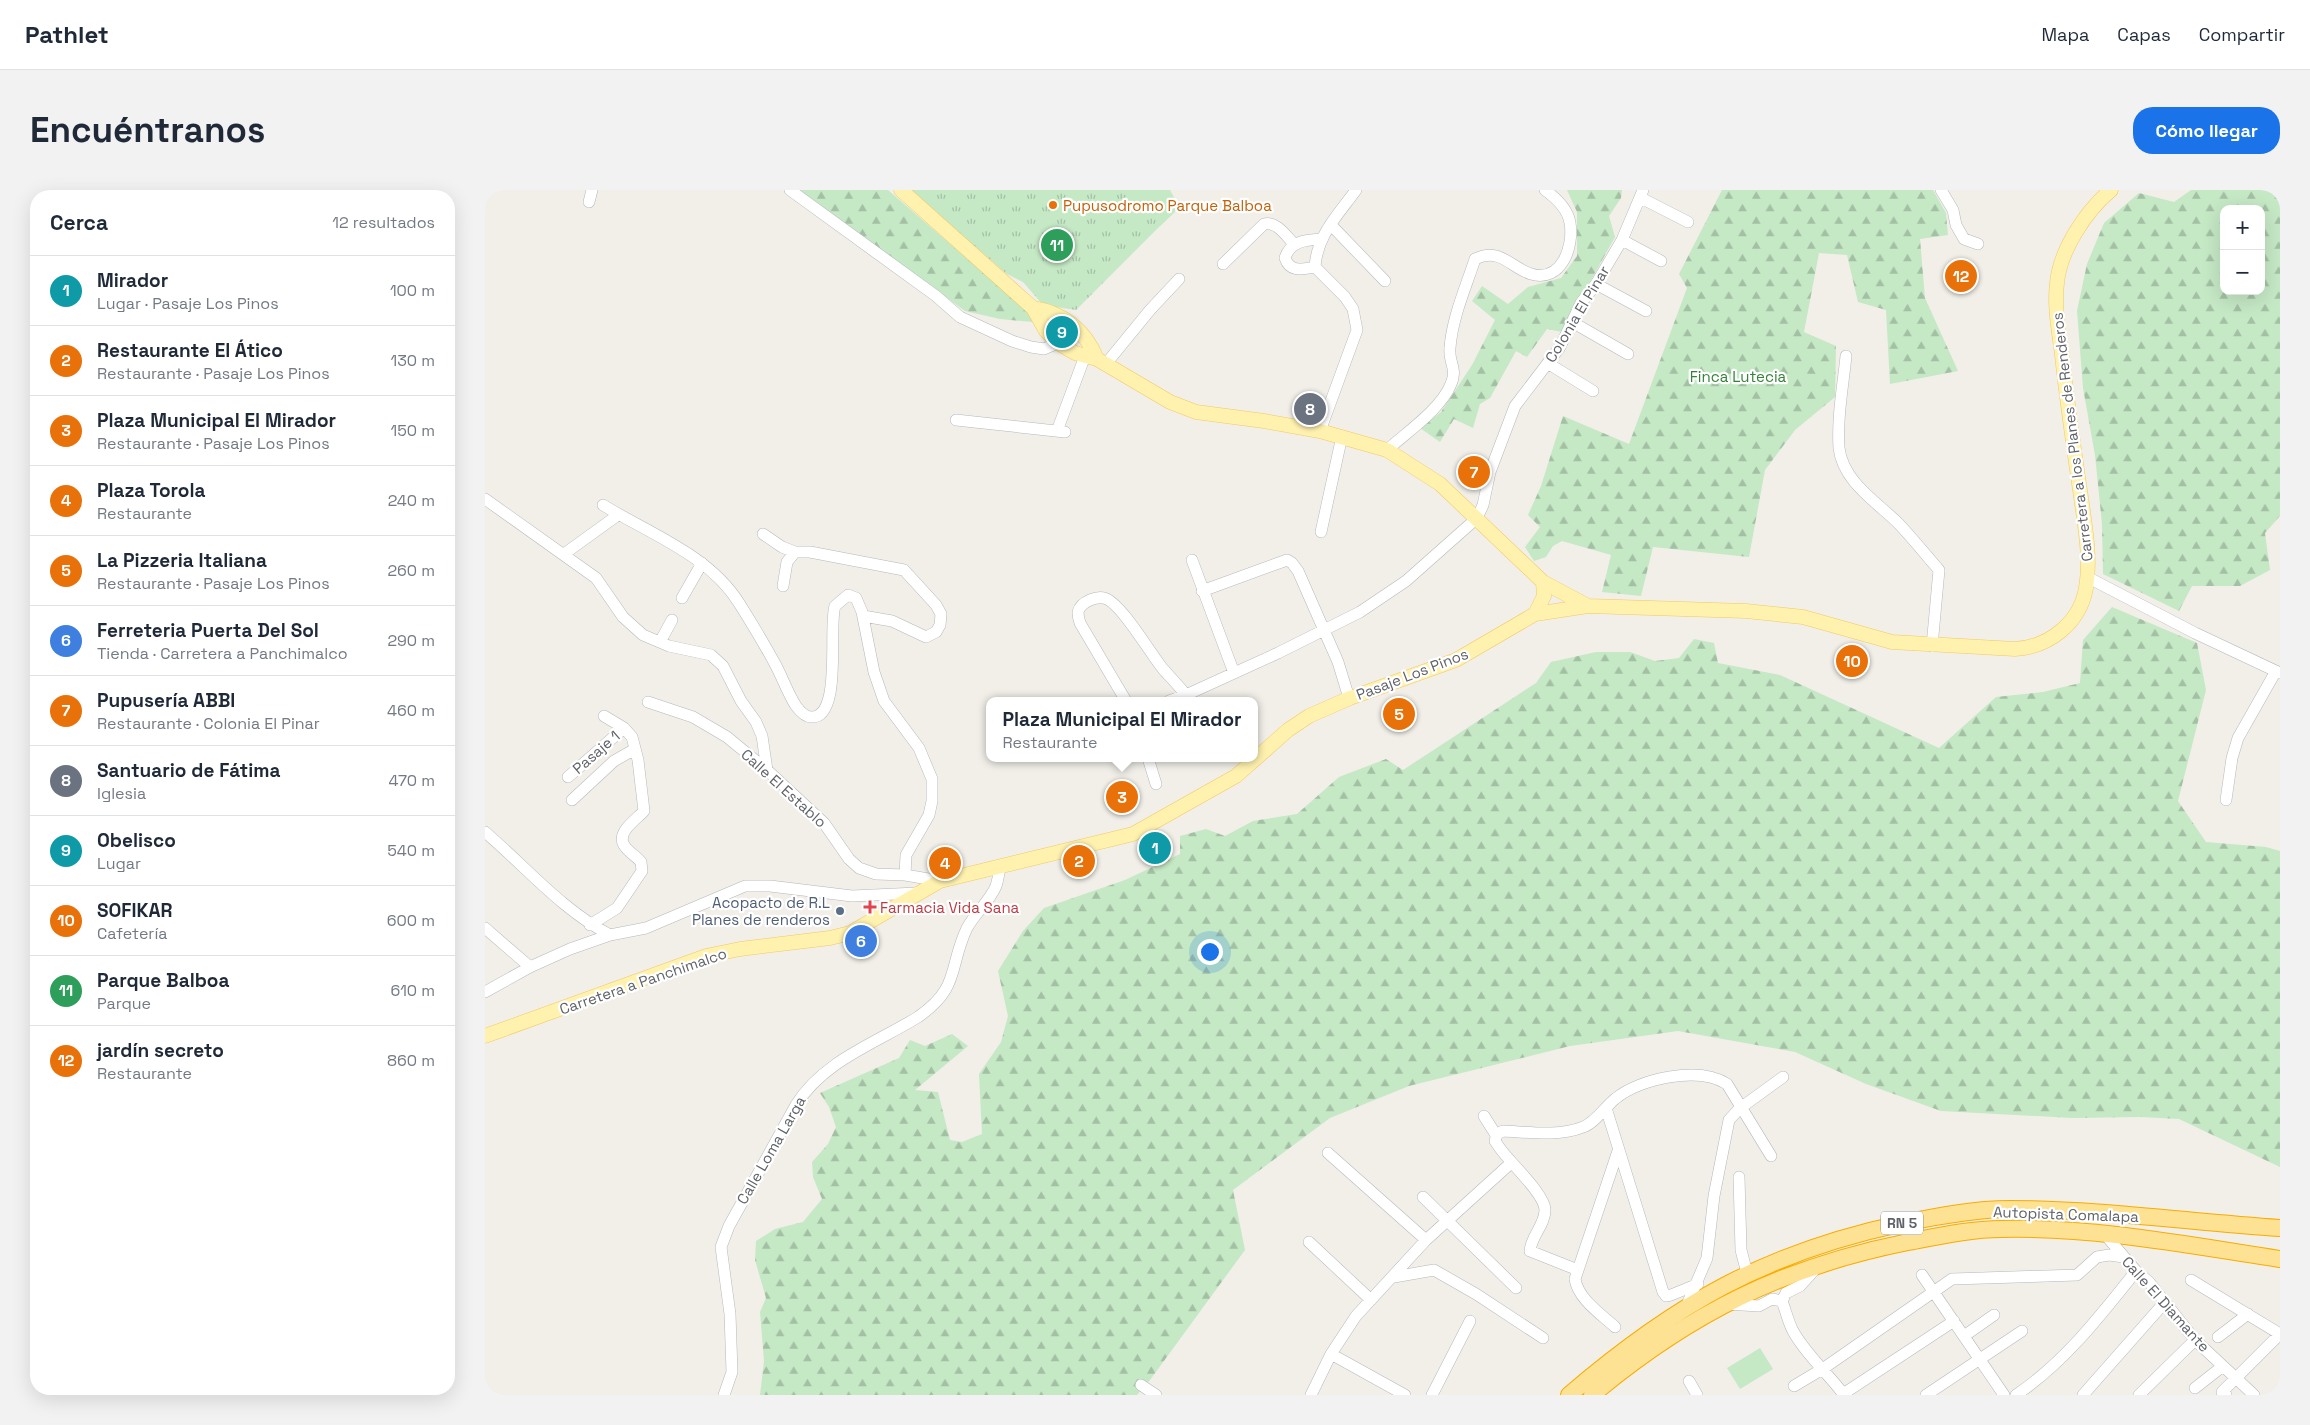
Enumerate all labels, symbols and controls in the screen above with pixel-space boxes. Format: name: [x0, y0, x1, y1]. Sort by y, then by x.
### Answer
text: Pathlet: [25, 19, 109, 50]
text: Mapa: [2041, 23, 2089, 46]
text: Capas: [2117, 23, 2171, 46]
text: Compartir: [2199, 23, 2285, 46]
button: Cómo llegar: [2133, 107, 2280, 154]
text: Encuéntranos: [30, 108, 265, 152]
place label: Pupusodromo Parque Balboa: [1063, 196, 1272, 215]
marker: Pupusodromo Parque Balboa: [1047, 199, 1059, 211]
map controls: [2220, 205, 2265, 295]
button: +: [2220, 205, 2265, 250]
text: Cerca: [50, 209, 108, 236]
text: 12 resultados: [332, 212, 435, 233]
pin: 11: [1041, 226, 1073, 264]
button: −: [2220, 250, 2265, 295]
pin: 12: [1945, 257, 1977, 295]
street label: Colonia El Pinar: [1541, 262, 1613, 366]
text: Mirador: [97, 268, 168, 293]
text: 1: [62, 280, 70, 301]
text: 100 m: [390, 280, 435, 301]
text: Lugar · Pasaje Los Pinos: [97, 293, 279, 314]
street label: Carretera a los Planes de Renderos: [2047, 311, 2097, 563]
pin: 9: [1046, 313, 1078, 351]
text: Restaurante El Ático: [97, 338, 283, 363]
text: 2: [61, 350, 71, 371]
text: 130 m: [391, 350, 435, 371]
text: Restaurante · Pasaje Los Pinos: [97, 363, 330, 384]
park label: Finca Lutecia: [1690, 367, 1787, 386]
pin: 8: [1294, 390, 1326, 428]
text: Plaza Municipal El Mirador: [97, 408, 336, 433]
text: 3: [61, 420, 71, 441]
text: 150 m: [391, 420, 435, 441]
text: Restaurante · Pasaje Los Pinos: [97, 433, 330, 454]
pin: 7: [1458, 453, 1490, 491]
text: Plaza Torola: [97, 478, 205, 503]
text: 4: [61, 490, 71, 511]
text: 240 m: [388, 490, 435, 511]
text: Restaurante: [97, 503, 192, 524]
text: La Pizzeria Italiana: [97, 548, 267, 573]
text: 5: [61, 560, 71, 581]
text: 260 m: [387, 560, 435, 581]
text: Restaurante · Pasaje Los Pinos: [97, 573, 330, 594]
text: Ferreteria Puerta Del Sol: [97, 618, 319, 643]
text: 6: [61, 630, 71, 651]
text: 290 m: [387, 630, 435, 651]
pin: 10: [1836, 642, 1868, 680]
text: Tienda · Carretera a Panchimalco: [97, 643, 348, 664]
street label: Pasaje Los Pinos: [1353, 644, 1471, 704]
text: Pupusería ABBI: [97, 688, 235, 713]
pin: 5: [1383, 695, 1415, 733]
popup: [986, 697, 1258, 762]
text: 7: [62, 700, 70, 721]
text: 460 m: [387, 700, 435, 721]
text: Plaza Municipal El Mirador: [1002, 707, 1242, 732]
text: Restaurante · Colonia El Pinar: [97, 713, 320, 734]
street label: Pasaje 1: [568, 726, 624, 778]
text: Restaurante: [1002, 732, 1097, 753]
street label: Calle El Establo: [737, 745, 831, 831]
text: Santuario de Fátima: [97, 758, 280, 783]
text: 8: [61, 770, 71, 791]
text: 470 m: [388, 770, 435, 791]
pin: 3: [1106, 778, 1138, 816]
text: Iglesia: [97, 783, 146, 804]
text: Obelisco: [97, 828, 176, 853]
pin: 1: [1139, 829, 1171, 867]
text: 9: [61, 840, 71, 861]
text: 540 m: [387, 840, 435, 861]
pin: 2: [1063, 842, 1095, 880]
pin: 4: [929, 844, 961, 882]
text: Lugar: [97, 853, 141, 874]
place label: Acopacto de R.L Planes de renderos: [692, 893, 830, 929]
text: SOFIKAR: [97, 898, 172, 923]
place label: Farmacia Vida Sana: [880, 898, 1020, 917]
marker: Farmacia Vida Sana: [864, 901, 876, 913]
marker: Acopacto de R.L Planes de renderos: [834, 905, 846, 917]
text: 10: [57, 910, 75, 931]
text: 600 m: [387, 910, 435, 931]
pin: 6: [845, 922, 877, 960]
text: Cafetería: [97, 923, 168, 944]
your location: [1197, 939, 1223, 965]
street label: Carretera a Panchimalco: [557, 943, 729, 1019]
text: Parque Balboa: [97, 968, 229, 993]
text: 11: [59, 980, 73, 1001]
text: 610 m: [390, 980, 435, 1001]
text: Parque: [97, 993, 151, 1014]
text: jardín secreto: [97, 1038, 224, 1063]
text: 12: [58, 1050, 74, 1071]
text: 860 m: [387, 1050, 435, 1071]
text: Restaurante: [97, 1063, 192, 1084]
street label: Calle Loma Larga: [732, 1092, 810, 1207]
street label: Autopista Comalapa: [1993, 1202, 2140, 1226]
road number: RN 5: [1881, 1211, 1923, 1234]
street label: Calle El Diamante: [2118, 1252, 2214, 1356]

